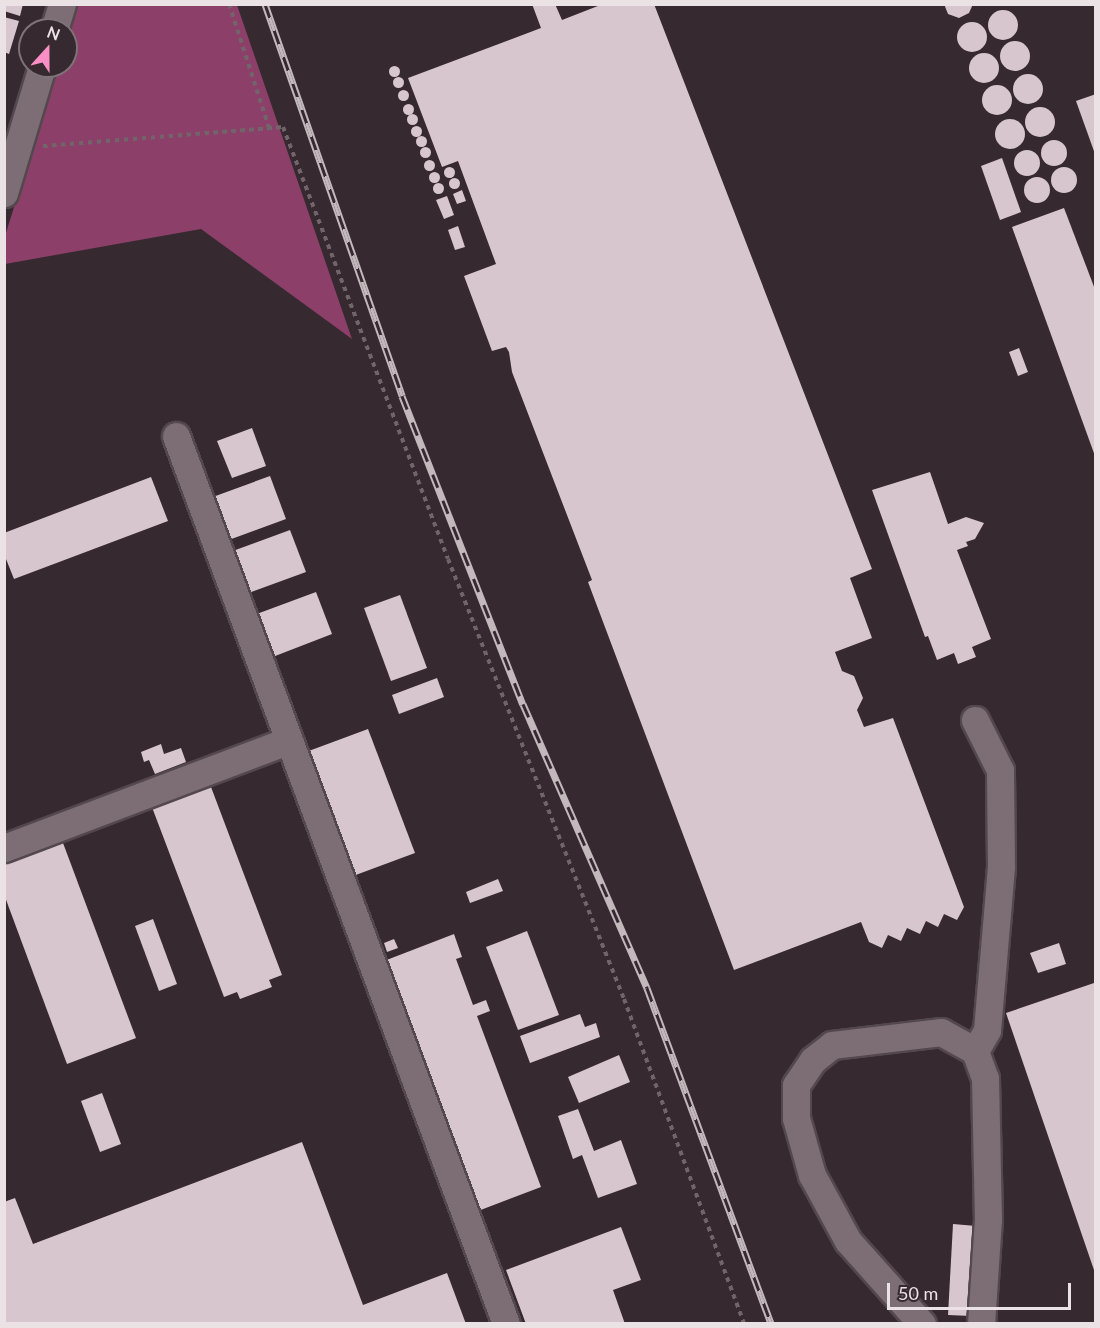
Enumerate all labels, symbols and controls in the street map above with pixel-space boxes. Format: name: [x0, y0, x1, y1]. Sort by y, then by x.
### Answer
north arrow: [18, 18, 78, 78]
text: N: [45, 22, 63, 44]
scale bar: [890, 1271, 1074, 1309]
text: 50 m: [898, 1282, 938, 1304]

